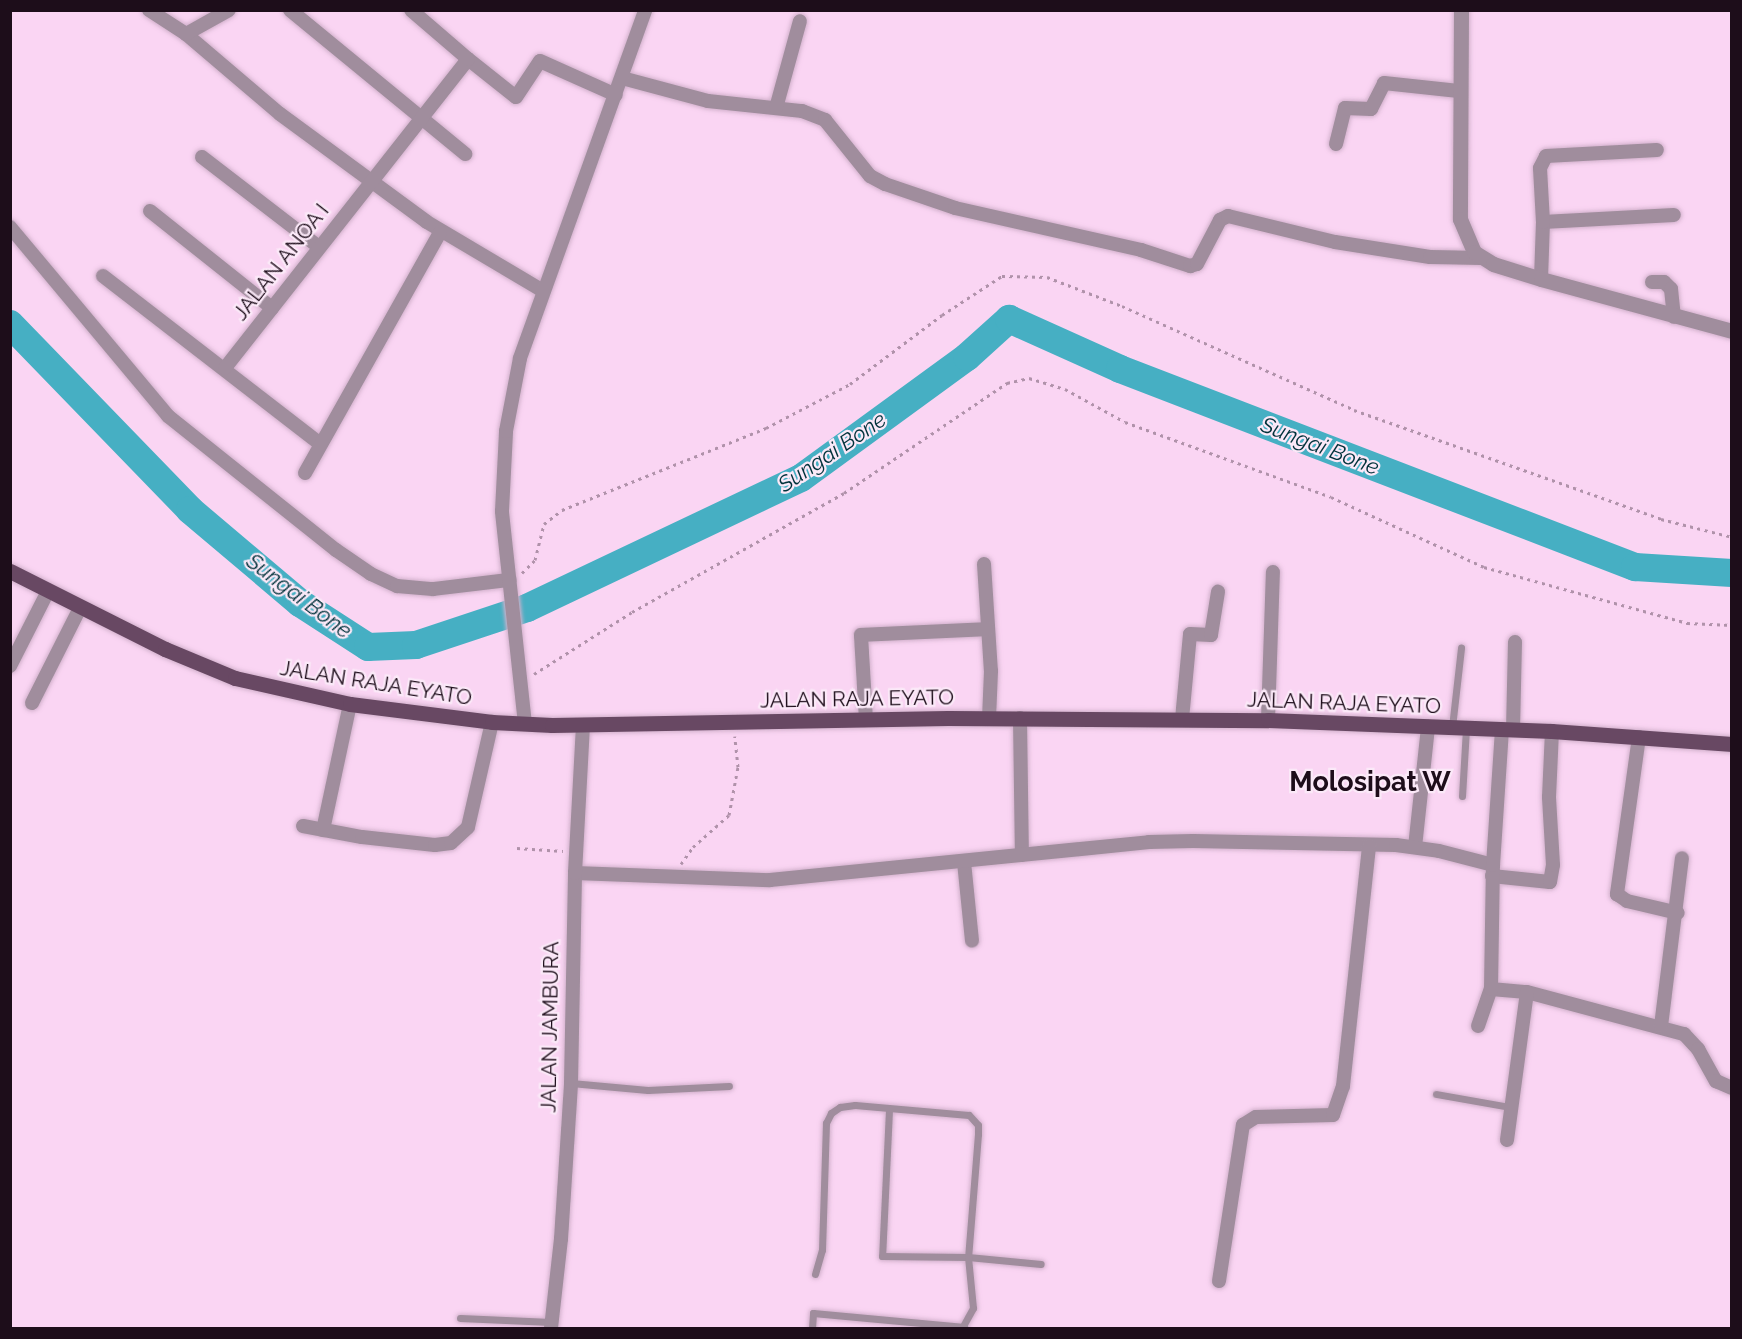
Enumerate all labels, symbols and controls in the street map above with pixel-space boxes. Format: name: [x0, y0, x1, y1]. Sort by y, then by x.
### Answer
street label: JALAN ANOA I: [227, 198, 335, 326]
water label: Sungai Bone: [773, 406, 891, 498]
water label: Sungai Bone: [1257, 411, 1383, 481]
water label: Sungai Bone: [241, 548, 357, 644]
street label: JALAN RAJA EYATO: [278, 655, 474, 711]
street label: JALAN RAJA EYATO: [759, 685, 955, 713]
street label: JALAN RAJA EYATO: [1246, 687, 1442, 719]
district label: Molosipat W: [1289, 766, 1451, 798]
street label: JALAN JAMBURA: [536, 941, 564, 1113]

